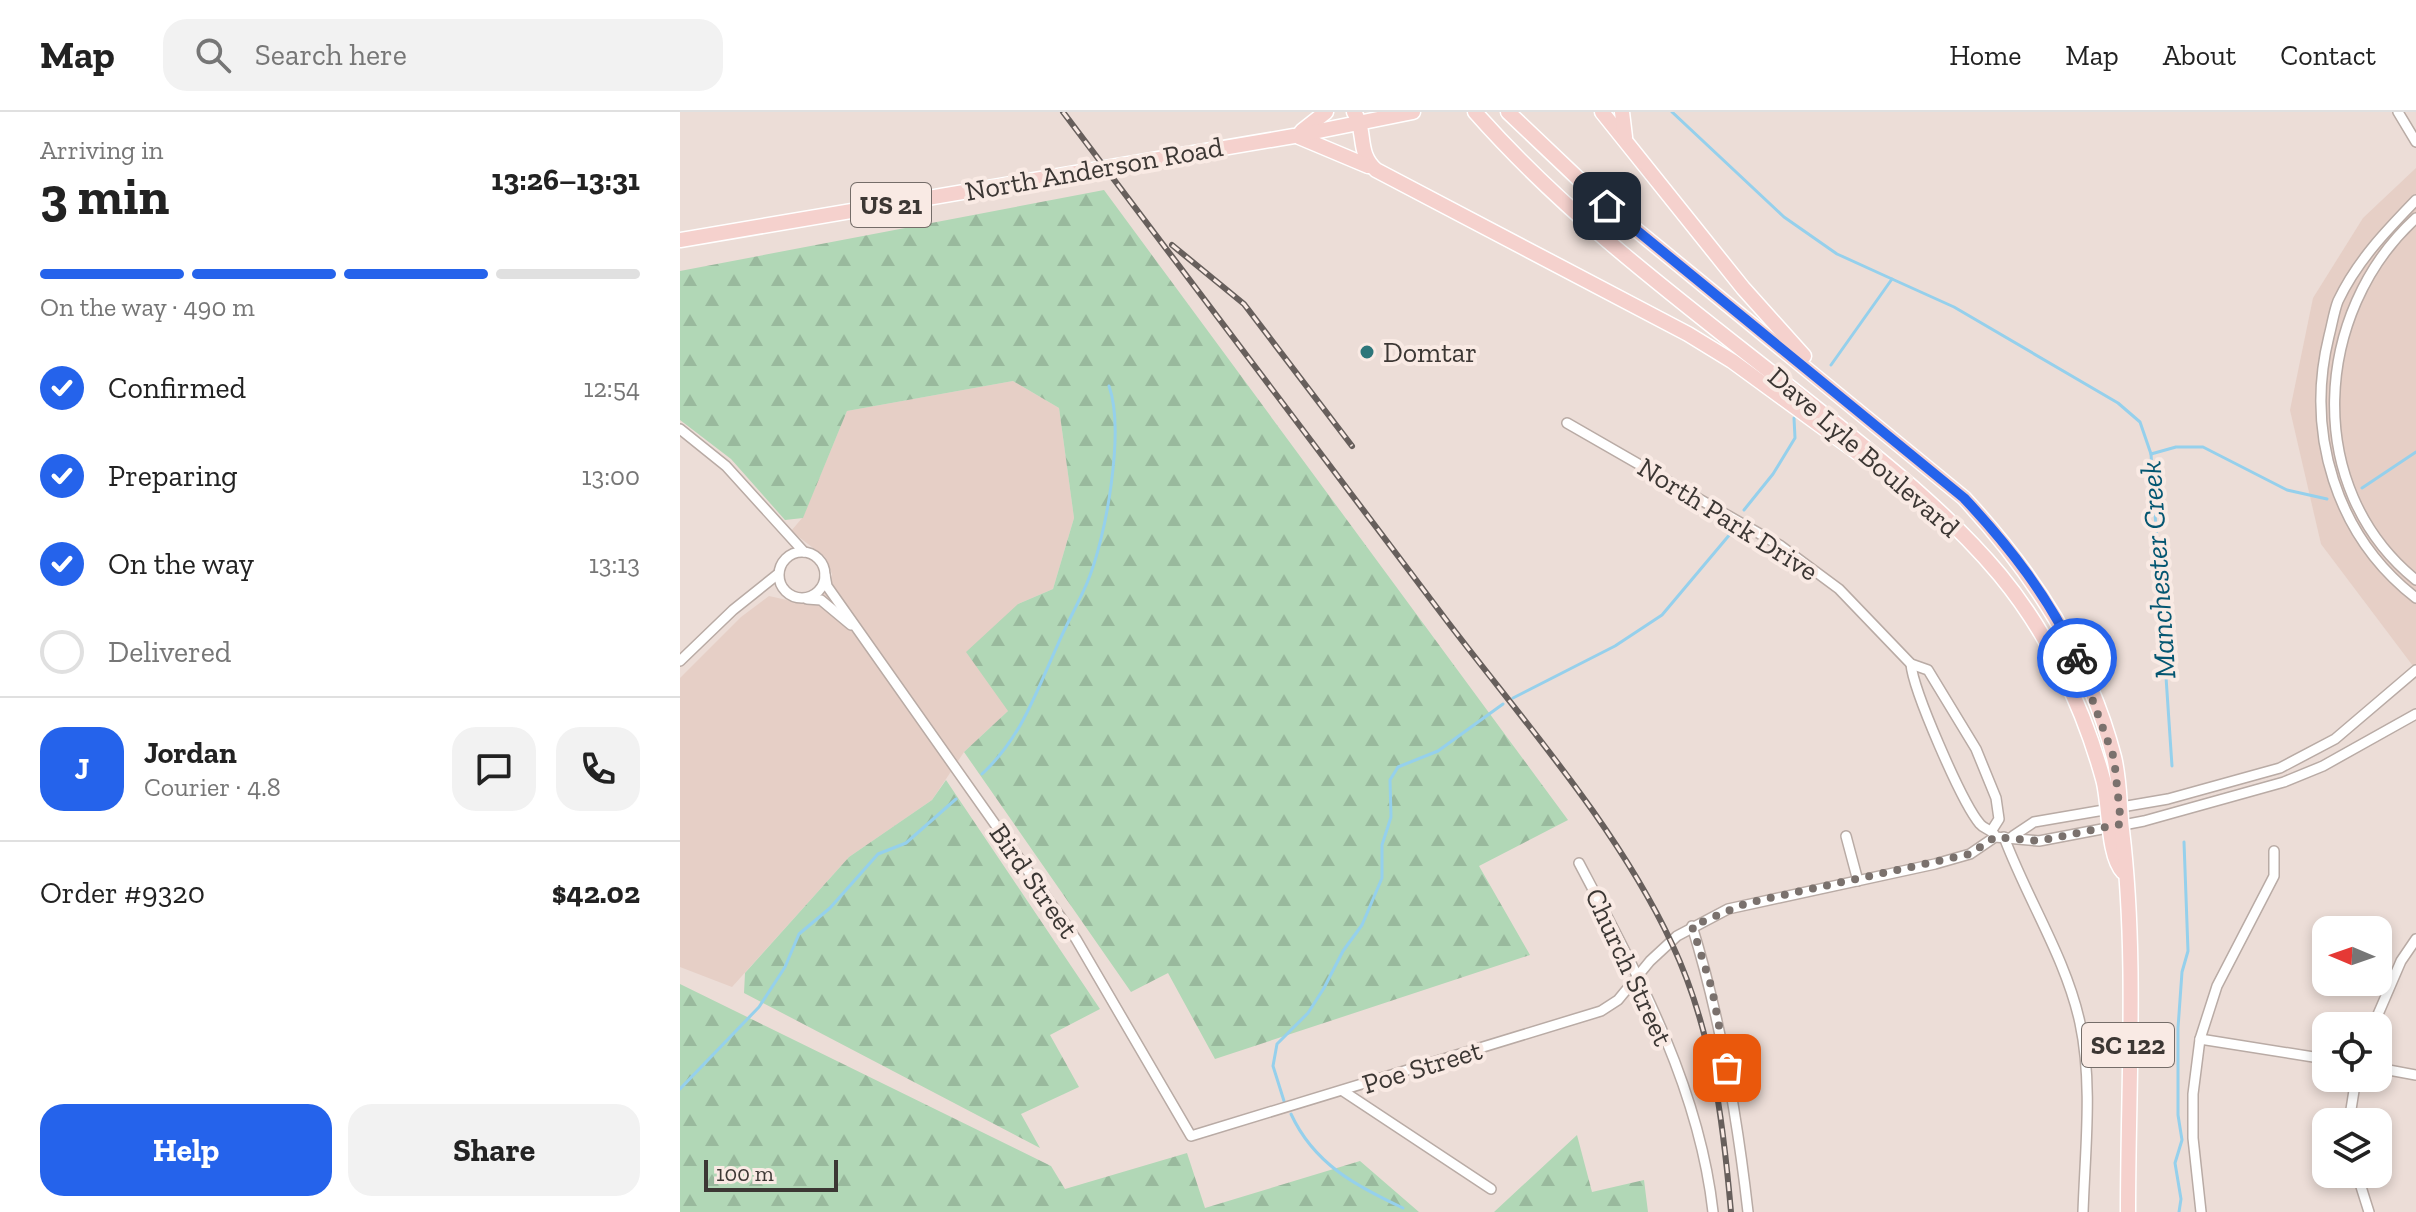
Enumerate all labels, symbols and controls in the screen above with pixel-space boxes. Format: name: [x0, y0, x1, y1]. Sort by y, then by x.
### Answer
search box: [163, 19, 723, 91]
text: Map: [40, 32, 115, 78]
icon: search: [191, 33, 235, 77]
text: Search here: [255, 37, 407, 73]
text: Home: [1949, 39, 2021, 72]
text: Map: [2065, 39, 2119, 72]
text: About: [2163, 39, 2236, 72]
text: Contact: [2280, 39, 2376, 72]
street label: North Anderson Road: [963, 130, 1225, 208]
text: Arriving in: [40, 134, 163, 166]
text: 13:26–13:31: [491, 162, 640, 198]
text: 3 min: [40, 165, 169, 227]
pin: [1573, 172, 1641, 240]
road number: US 21: [851, 183, 931, 227]
icon: home: [1585, 184, 1629, 228]
text: On the way · 490 m: [40, 291, 255, 323]
place label: Domtar: [1383, 336, 1477, 369]
marker: Domtar: [1358, 343, 1376, 361]
street label: Dave Lyle Boulevard: [1762, 360, 1966, 544]
icon: check: [40, 366, 84, 410]
text: Confirmed: [108, 370, 246, 406]
text: 12:54: [583, 372, 640, 404]
street label: North Park Drive: [1632, 450, 1824, 588]
icon: check: [40, 454, 84, 498]
text: Preparing: [108, 458, 238, 494]
text: 13:00: [581, 460, 640, 492]
water label: Manchester Creek: [2132, 460, 2184, 680]
icon: check: [40, 542, 84, 586]
text: On the way: [108, 546, 254, 582]
text: 13:13: [589, 548, 640, 580]
courier: [2037, 618, 2117, 698]
text: Delivered: [108, 634, 231, 670]
icon: bike: [2055, 636, 2099, 680]
button: chat: [452, 727, 536, 811]
button: phone: [556, 727, 640, 811]
text: Jordan: [144, 735, 237, 771]
text: J: [75, 751, 89, 787]
text: Courier · 4.8: [144, 771, 281, 803]
street label: Bird Street: [983, 817, 1086, 945]
text: Order #9320: [40, 875, 205, 911]
text: $42.02: [552, 875, 640, 911]
street label: Church Street: [1578, 883, 1680, 1051]
north arrow: [2312, 916, 2392, 996]
map controls: [2312, 916, 2392, 1188]
button: locate: [2312, 1012, 2392, 1092]
road number: SC 122: [2082, 1023, 2174, 1067]
street label: Poe Street: [1358, 1033, 1486, 1101]
pin: [1693, 1034, 1761, 1102]
icon: bag: [1705, 1046, 1749, 1090]
button: Help: [40, 1104, 332, 1196]
button: Share: [348, 1104, 640, 1196]
button: layers: [2312, 1108, 2392, 1188]
scale bar: [704, 1156, 838, 1192]
text: 100 m: [716, 1160, 774, 1187]

